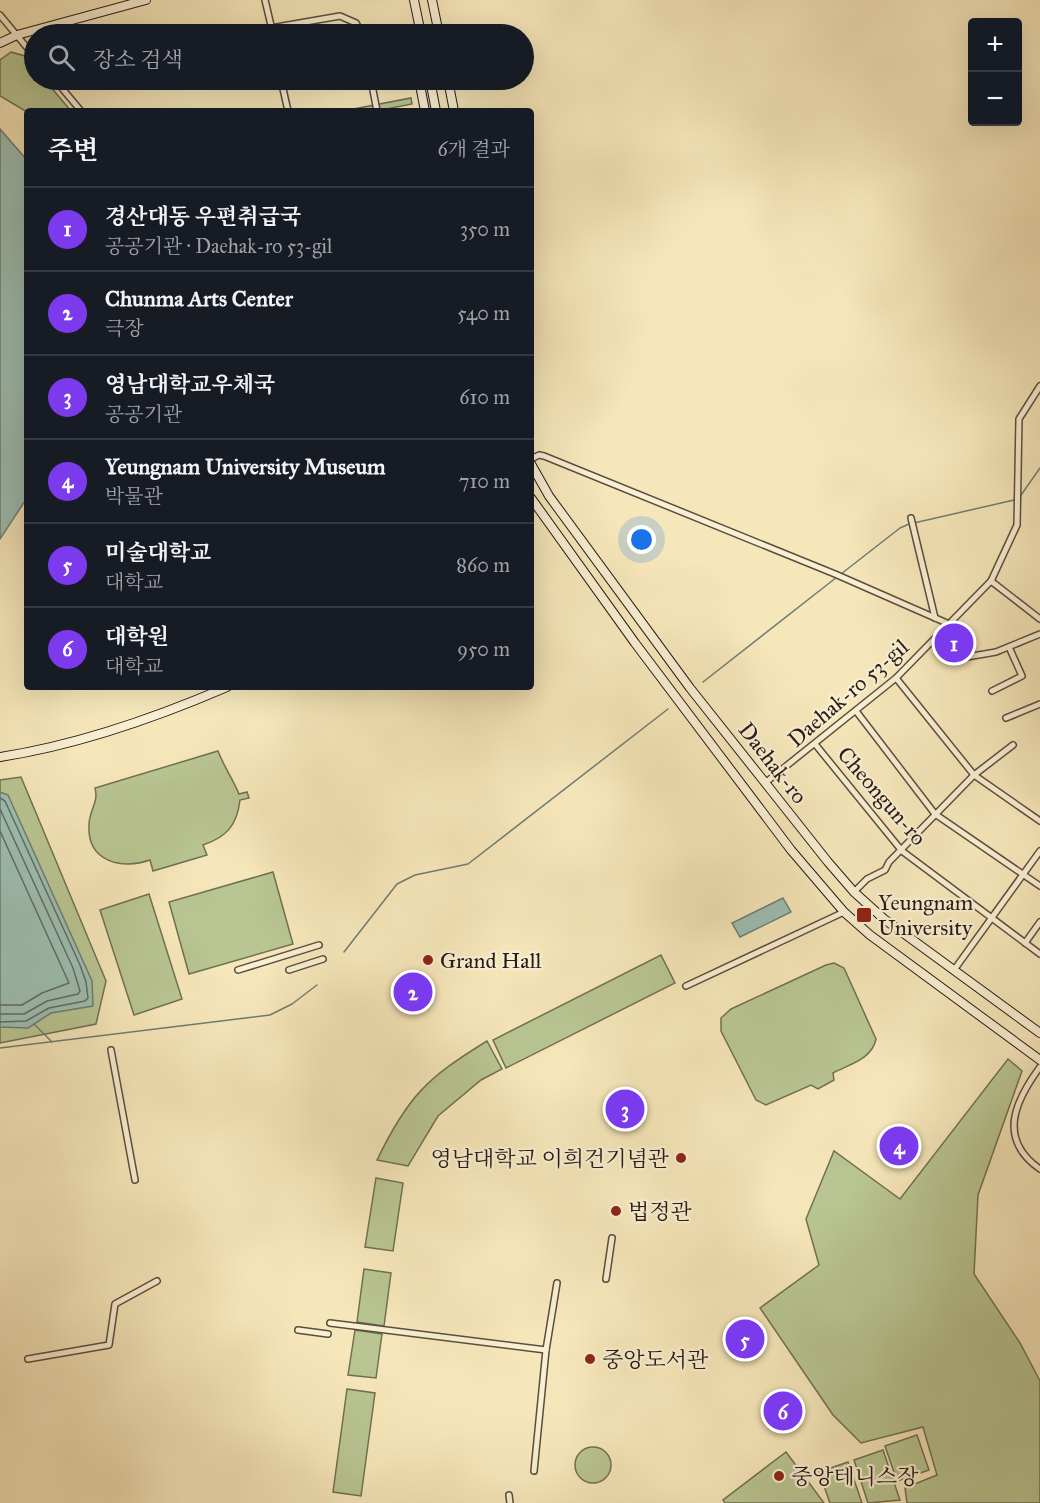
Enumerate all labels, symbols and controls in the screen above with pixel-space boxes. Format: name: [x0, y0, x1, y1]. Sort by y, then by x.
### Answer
map controls: [968, 18, 1022, 126]
button: +: [968, 18, 1022, 72]
search box: [24, 24, 534, 90]
icon: search: [45, 41, 78, 74]
text: 장소 검색: [93, 46, 183, 73]
button: −: [968, 72, 1022, 126]
text: 주변: [48, 134, 98, 166]
text: 6개 결과: [437, 137, 510, 161]
text: 경산대동 우편취급국: [105, 203, 301, 230]
text: 1: [64, 217, 71, 241]
text: 350 m: [460, 217, 510, 241]
text: 공공기관 · Daehak-ro 53-gil: [105, 234, 333, 258]
text: Chunma Arts Center: [105, 285, 293, 312]
text: 2: [63, 301, 72, 325]
text: 540 m: [457, 301, 510, 325]
text: 극장: [105, 316, 144, 340]
text: 영남대학교우체국: [105, 371, 275, 398]
text: 3: [64, 385, 72, 409]
text: 610 m: [459, 385, 510, 409]
text: 공공기관: [105, 402, 182, 426]
text: Yeungnam University Museum: [105, 453, 386, 480]
text: 4: [62, 469, 73, 493]
text: 710 m: [459, 469, 510, 493]
text: 박물관: [105, 484, 163, 508]
your location: [627, 525, 656, 554]
text: 미술대학교: [105, 539, 211, 566]
text: 5: [63, 553, 72, 577]
text: 860 m: [456, 553, 510, 577]
text: 대학교: [105, 570, 163, 594]
pin: 1: [934, 620, 974, 666]
text: 대학원: [105, 623, 169, 650]
street label: Daehak-ro 53-gil: [782, 633, 914, 753]
text: 6: [62, 637, 73, 661]
text: 950 m: [457, 637, 510, 661]
text: 대학교: [105, 654, 163, 678]
street label: Daehak-ro: [733, 717, 813, 809]
street label: Cheongun-ro: [832, 741, 932, 851]
place label: Yeungnam University: [878, 889, 974, 941]
marker: Yeungnam University: [855, 906, 873, 924]
place label: Grand Hall: [440, 947, 542, 974]
marker: Grand Hall: [421, 953, 435, 967]
pin: 2: [394, 970, 432, 1014]
pin: 3: [606, 1086, 644, 1132]
pin: 4: [880, 1124, 918, 1168]
place label: 영남대학교 이희건기념관: [430, 1145, 670, 1172]
marker: 영남대학교 이희건기념관: [674, 1151, 688, 1165]
place label: 법정관: [628, 1198, 693, 1225]
marker: 법정관: [609, 1204, 623, 1218]
pin: 5: [726, 1316, 764, 1362]
place label: 중앙도서관: [602, 1346, 709, 1373]
marker: 중앙도서관: [583, 1352, 597, 1366]
pin: 6: [764, 1388, 802, 1434]
place label: 중앙테니스장: [791, 1463, 919, 1490]
marker: 중앙테니스장: [772, 1469, 786, 1483]

